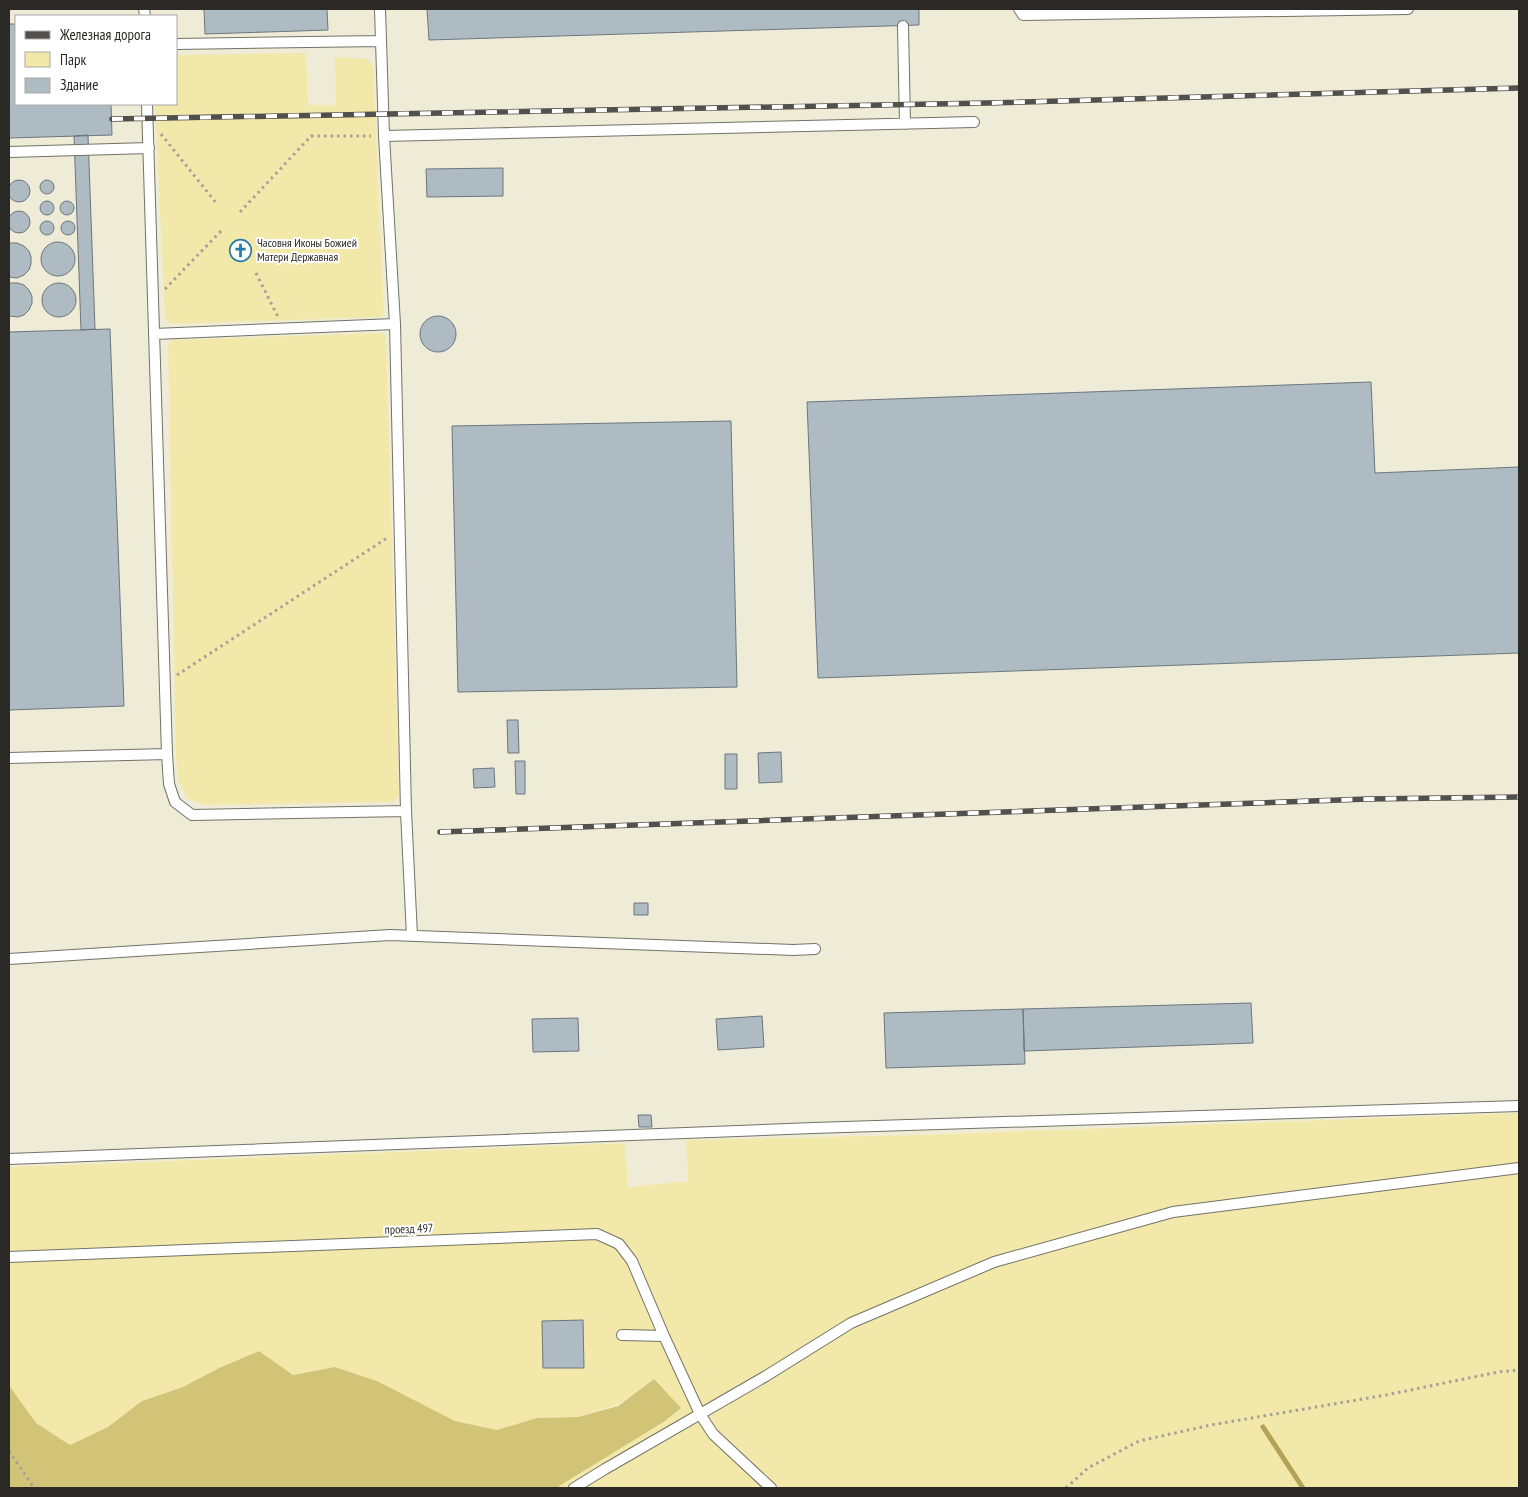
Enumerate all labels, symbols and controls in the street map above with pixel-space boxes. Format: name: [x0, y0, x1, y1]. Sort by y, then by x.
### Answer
legend: [15, 15, 178, 105]
text: Железная дорога: [59, 25, 151, 44]
text: Парк: [60, 50, 86, 69]
text: Здание: [60, 75, 98, 94]
place label: Часовня Иконы Божией Матери Державная: [257, 235, 357, 264]
church icon: Часовня Иконы Божией Матери Державная: [229, 238, 253, 262]
street label: проезд 497: [384, 1220, 434, 1237]

